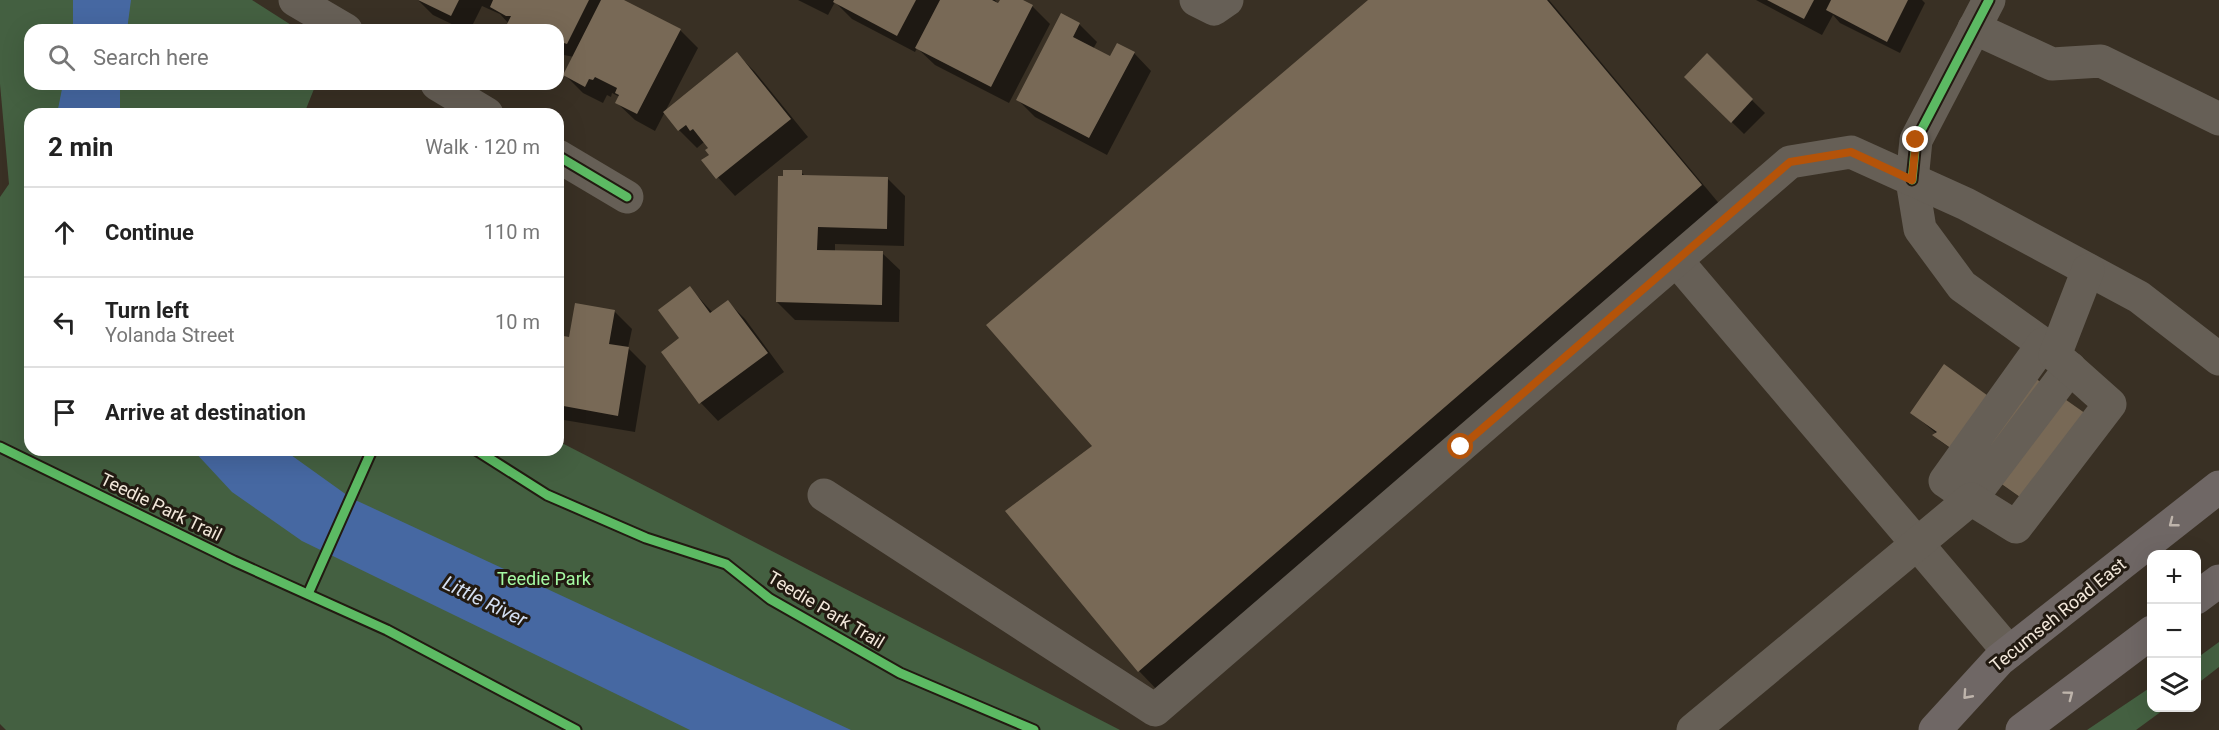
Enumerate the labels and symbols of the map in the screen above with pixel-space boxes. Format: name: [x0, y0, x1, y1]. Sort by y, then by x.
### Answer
route end: [1902, 126, 1928, 152]
route start: [1447, 433, 1473, 459]
street label: Teedie Park Trail: [97, 468, 225, 545]
one-way arrow: [2169, 515, 2180, 526]
street label: Tecumseh Road East: [1986, 553, 2130, 676]
street label: Teedie Park Trail: [764, 567, 888, 653]
park label: Teedie Park: [497, 568, 592, 589]
water label: Little River: [439, 570, 532, 632]
one-way arrow: [1963, 688, 1974, 699]
one-way arrow: [2062, 691, 2073, 702]

